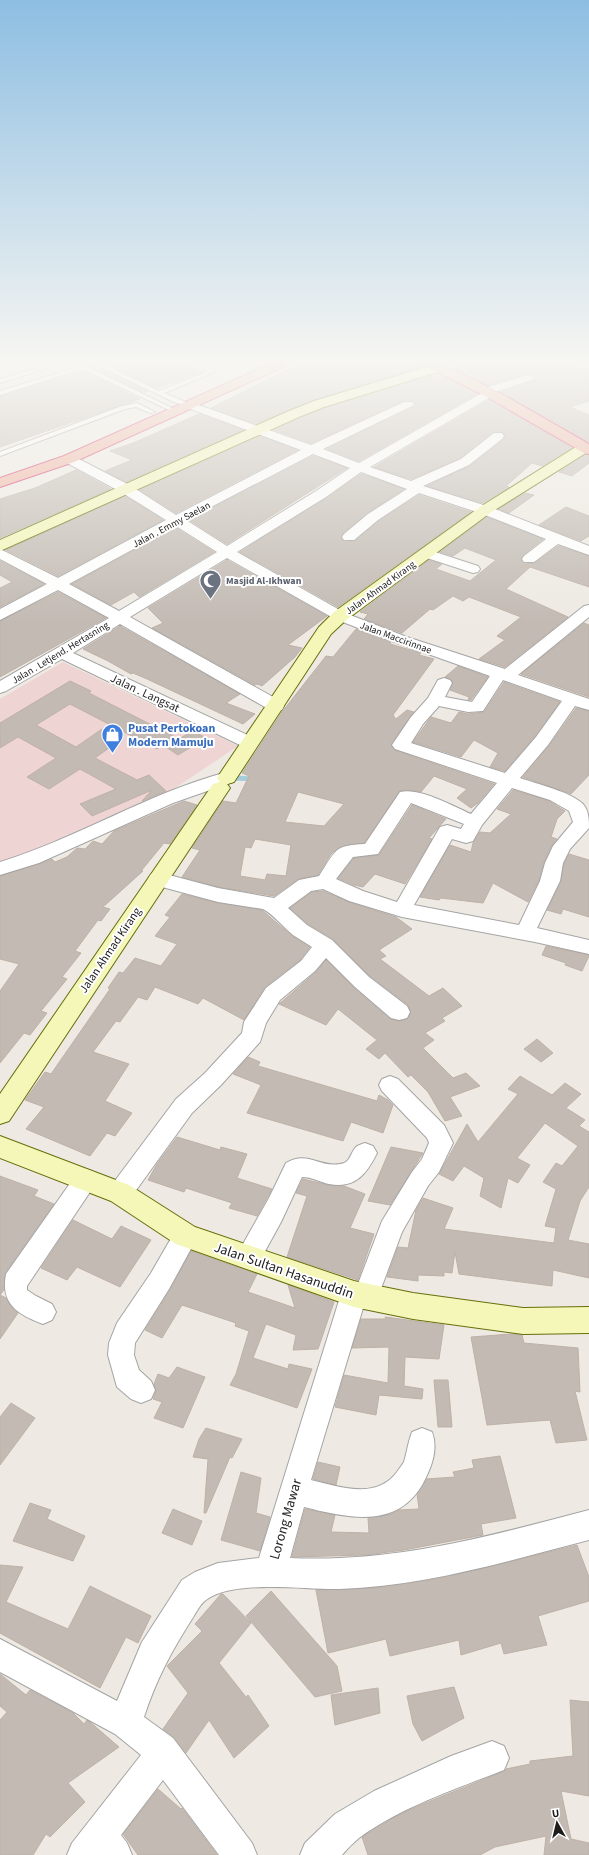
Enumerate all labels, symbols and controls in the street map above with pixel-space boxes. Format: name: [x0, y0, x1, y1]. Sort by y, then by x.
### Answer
street label: Jalan . Emmy Saelan: [130, 498, 213, 551]
street label: Jalan Ahmad Kirang: [343, 558, 419, 618]
mosque icon: Masjid Al-Ikhwan: [197, 567, 223, 600]
place label: Masjid Al-Ikhwan: [226, 574, 302, 588]
street label: Jalan . Letjend. Hertasning: [9, 618, 112, 687]
street label: Jalan Maccirinnae: [358, 618, 434, 657]
street label: Jalan . Langsat: [107, 670, 182, 717]
place label: Pusat Pertokoan Modern Mamuju: [128, 720, 215, 751]
shop icon: Pusat Pertokoan Modern Mamuju: [100, 722, 126, 755]
street label: Jalan Ahmad Kirang: [75, 904, 146, 997]
street label: Jalan Sultan Hasanuddin: [211, 1238, 356, 1304]
street label: Lorong Mawar: [265, 1476, 307, 1562]
north arrow: [537, 1803, 577, 1843]
text: U: [551, 1806, 560, 1822]

